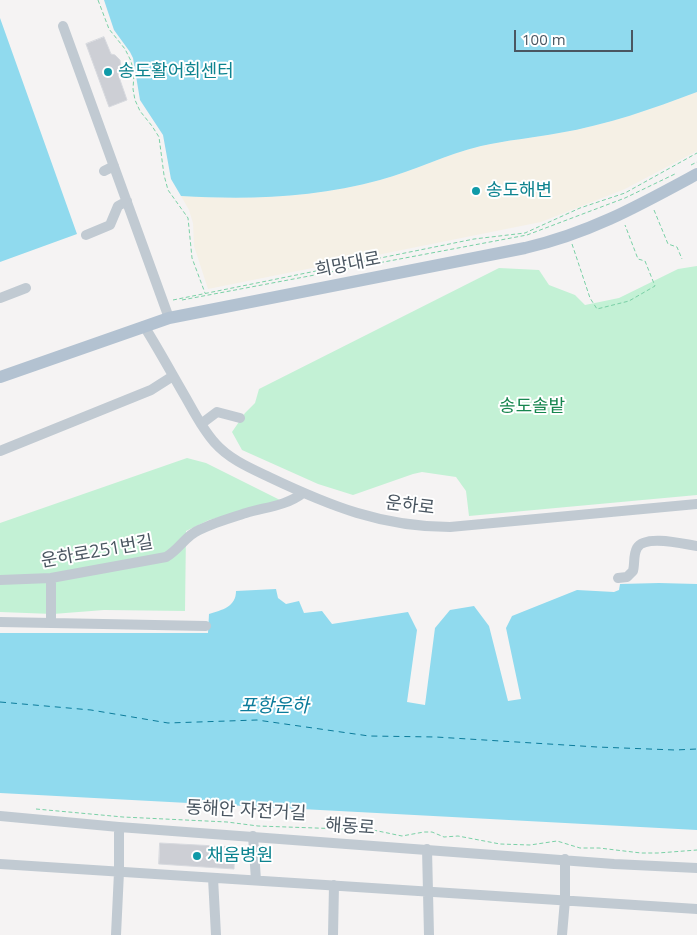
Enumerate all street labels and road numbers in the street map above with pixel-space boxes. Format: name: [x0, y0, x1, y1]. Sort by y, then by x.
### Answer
street label: 희망대로: [313, 248, 383, 282]
street label: 운하로: [384, 492, 436, 520]
street label: 운하로251번길: [39, 531, 155, 573]
street label: 동해안 자전거길: [185, 797, 307, 825]
street label: 해동로: [324, 814, 376, 840]

